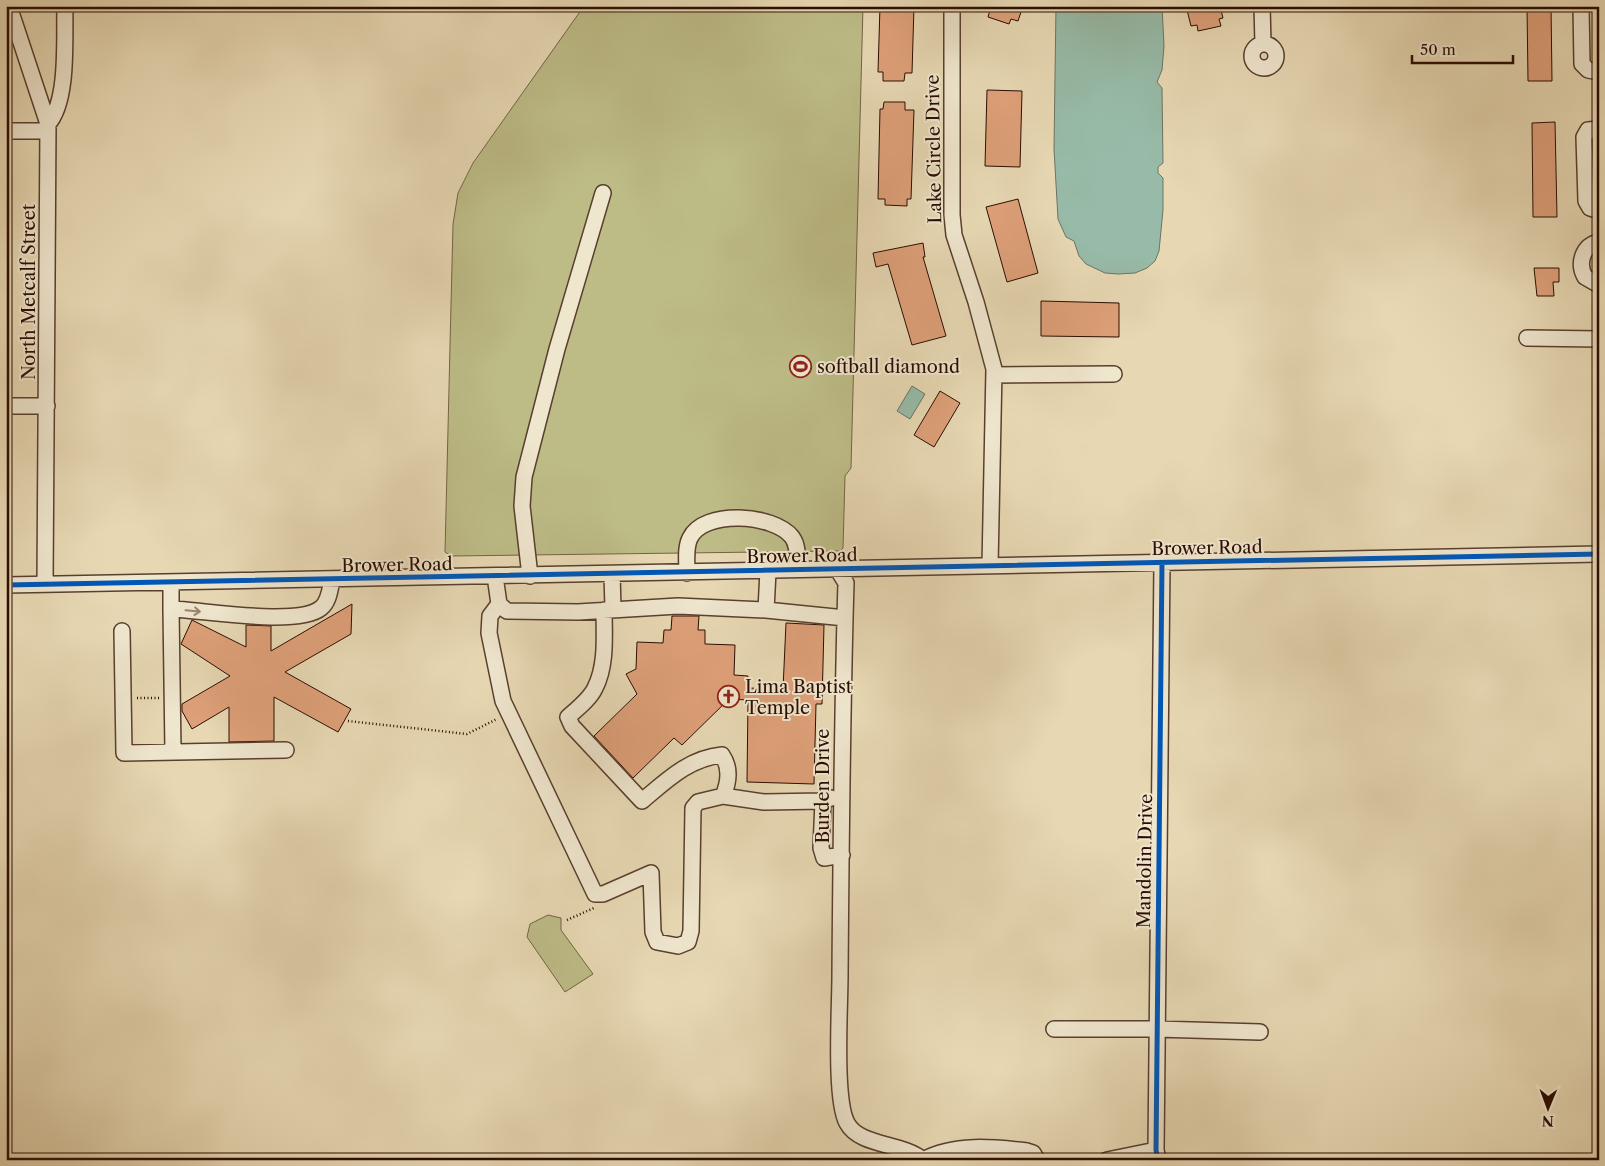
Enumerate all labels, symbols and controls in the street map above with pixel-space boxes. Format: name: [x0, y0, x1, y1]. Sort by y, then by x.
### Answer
scale bar: [1412, 32, 1514, 64]
text: 50 m: [1420, 40, 1456, 59]
street label: Lake Circle Drive: [922, 74, 946, 224]
street label: North Metcalf Street: [18, 203, 40, 380]
sports icon: softball diamond: [789, 355, 813, 379]
place label: softball diamond: [817, 356, 960, 378]
street label: Brower Road: [1151, 536, 1263, 560]
street label: Brower Road: [746, 544, 858, 568]
street label: Brower Road: [341, 553, 453, 577]
one-way arrow: [185, 606, 201, 615]
place label: Lima Baptist Temple: [745, 676, 853, 719]
church icon: Lima Baptist Temple: [717, 685, 741, 709]
street label: Burden Drive: [812, 729, 834, 843]
street label: Mandolin Drive: [1133, 794, 1157, 928]
north arrow: [1522, 1084, 1572, 1134]
text: N: [1542, 1112, 1554, 1130]

